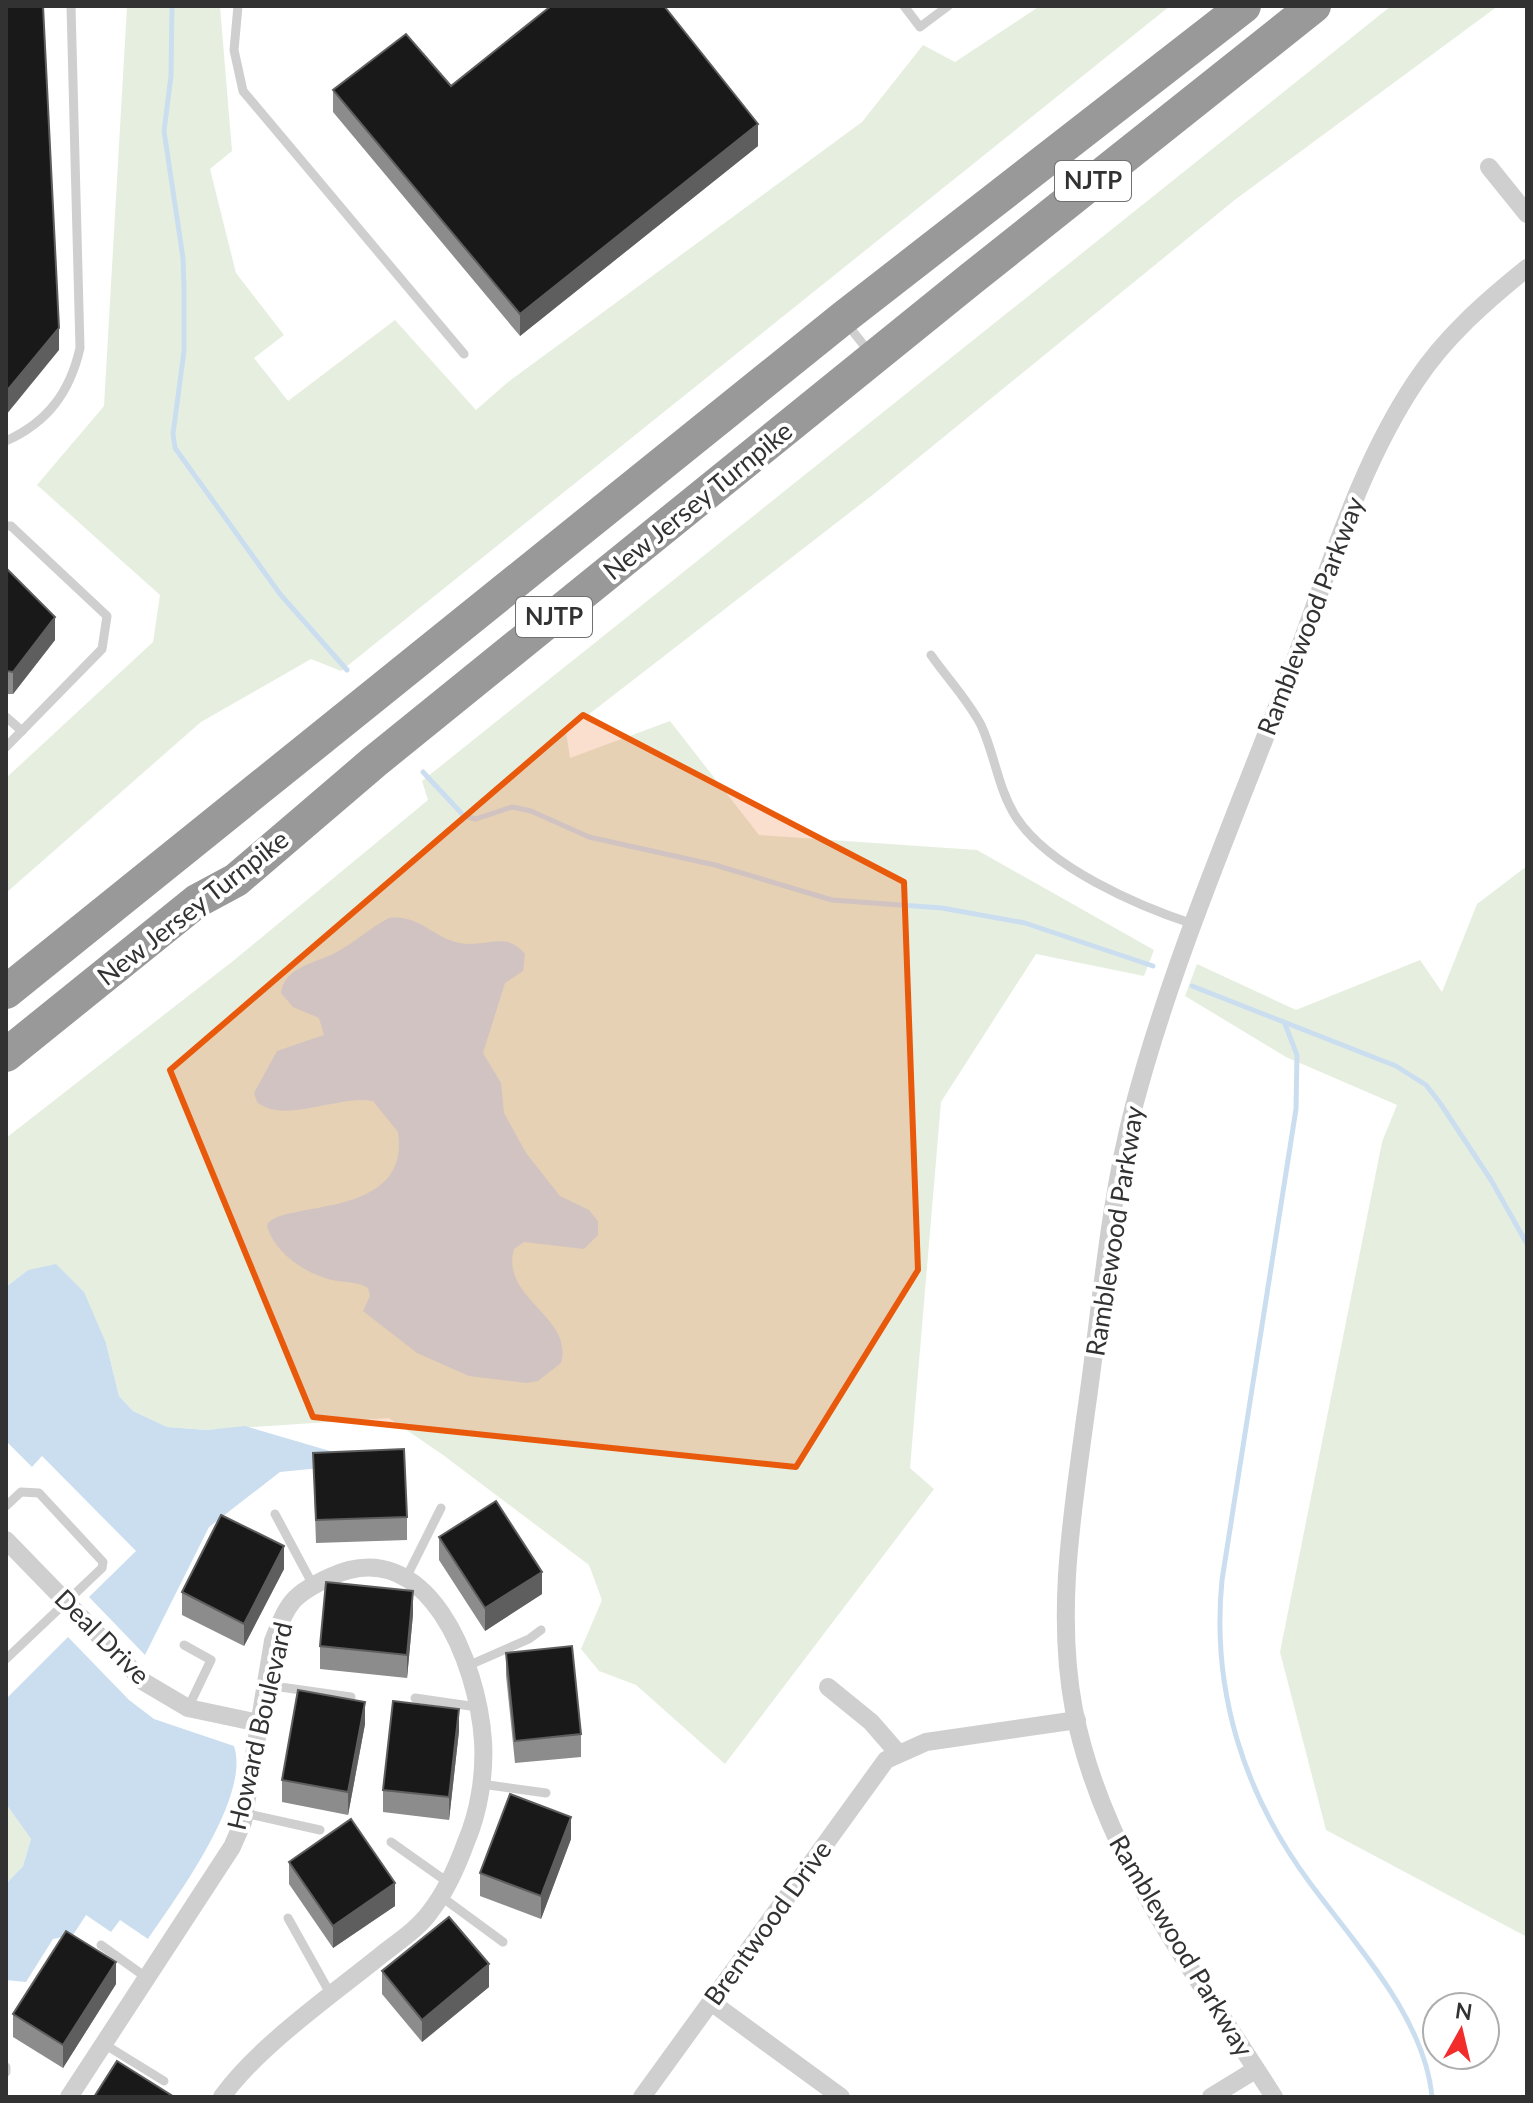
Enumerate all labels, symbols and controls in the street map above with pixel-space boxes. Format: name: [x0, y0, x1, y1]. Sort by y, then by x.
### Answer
road number: NJTP: [1055, 161, 1131, 201]
street label: New Jersey Turnpike: [596, 414, 798, 586]
street label: Ramblewood Parkway: [1250, 491, 1370, 739]
road number: NJTP: [516, 597, 592, 637]
street label: New Jersey Turnpike: [90, 823, 294, 992]
street label: Ramblewood Parkway: [1078, 1103, 1150, 1358]
street label: Deal Drive: [49, 1582, 157, 1690]
street label: Howard Boulevard: [220, 1619, 299, 1833]
street label: Ramblewood Parkway: [1103, 1829, 1261, 2063]
street label: Brentwood Drive: [697, 1834, 838, 2011]
north arrow: [1421, 1991, 1501, 2071]
text: N: [1454, 1996, 1474, 2025]

